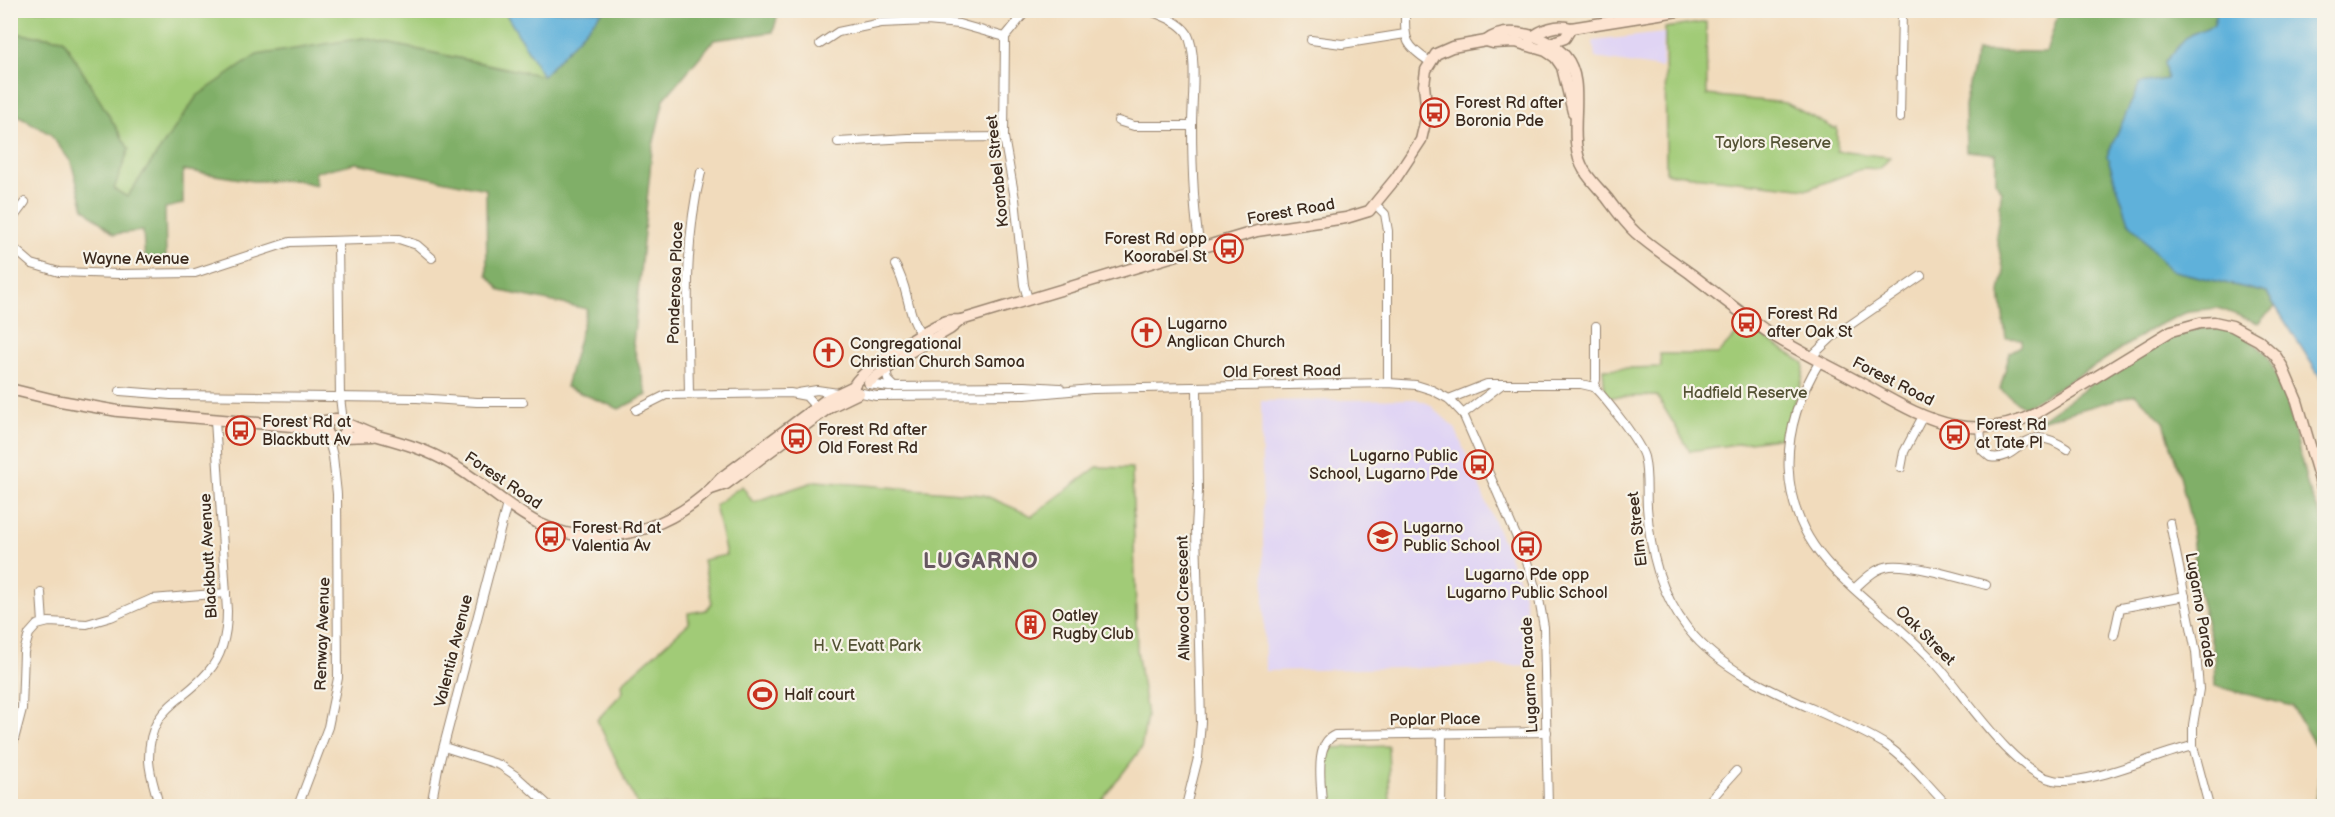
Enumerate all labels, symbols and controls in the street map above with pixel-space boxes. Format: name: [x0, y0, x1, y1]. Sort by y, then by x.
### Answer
place label: Forest Rd after Boronia Pde: [1455, 94, 1564, 131]
bus stop icon: Forest Rd after Boronia Pde: [1418, 96, 1450, 128]
street label: Koorabel Street: [983, 114, 1013, 228]
park label: Taylors Reserve: [1715, 134, 1831, 153]
street label: Forest Road: [1246, 195, 1336, 229]
street label: Ponderosa Place: [664, 221, 688, 345]
place label: Forest Rd opp Koorabel St: [1104, 230, 1207, 267]
bus stop icon: Forest Rd opp Koorabel St: [1212, 232, 1244, 264]
street label: Wayne Avenue: [83, 250, 190, 269]
place label: Forest Rd after Oak St: [1767, 305, 1853, 342]
bus stop icon: Forest Rd after Oak St: [1730, 307, 1762, 339]
place label: Lugarno Anglican Church: [1167, 315, 1285, 352]
church icon: Lugarno Anglican Church: [1130, 317, 1162, 349]
place label: Congregational Christian Church Samoa: [850, 335, 1025, 372]
church icon: Congregational Christian Church Samoa: [813, 337, 845, 369]
street label: Forest Road: [1849, 353, 1937, 411]
street label: Old Forest Road: [1223, 361, 1341, 383]
park label: Hadfield Reserve: [1682, 384, 1808, 403]
place label: Forest Rd at Blackbutt Av: [262, 413, 351, 450]
bus stop icon: Forest Rd at Blackbutt Av: [225, 415, 257, 447]
place label: Forest Rd at Tate Pl: [1976, 416, 2047, 453]
bus stop icon: Forest Rd at Tate Pl: [1939, 418, 1971, 450]
place label: Forest Rd after Old Forest Rd: [818, 421, 927, 458]
bus stop icon: Forest Rd after Old Forest Rd: [781, 423, 813, 455]
place label: Lugarno Public School, Lugarno Pde: [1309, 447, 1458, 484]
street label: Forest Road: [461, 448, 545, 514]
bus stop icon: Lugarno Public School, Lugarno Pde: [1463, 449, 1495, 481]
street label: Elm Street: [1624, 490, 1652, 568]
street label: Blackbutt Avenue: [196, 492, 222, 619]
place label: Forest Rd at Valentia Av: [572, 519, 661, 556]
place label: Lugarno Public School: [1403, 519, 1500, 556]
bus stop icon: Forest Rd at Valentia Av: [535, 521, 567, 553]
school or university icon: Lugarno Public School: [1366, 521, 1398, 553]
bus stop icon: Lugarno Pde opp Lugarno Public School: [1511, 531, 1543, 563]
street label: Allwood Crescent: [1173, 535, 1195, 661]
district label: LUGARNO: [923, 548, 1039, 575]
street label: Lugarno Parade: [2181, 551, 2220, 669]
place label: Lugarno Pde opp Lugarno Public School: [1446, 566, 1608, 603]
street label: Renway Avenue: [312, 576, 334, 691]
street label: Valentia Avenue: [431, 592, 477, 709]
street label: Oak Street: [1891, 602, 1959, 670]
place label: Oatley Rugby Club: [1052, 607, 1134, 644]
building icon: Oatley Rugby Club: [1015, 609, 1047, 641]
street label: Lugarno Parade: [1517, 616, 1543, 734]
park label: H. V. Evatt Park: [813, 637, 921, 656]
sports icon: Half court: [747, 679, 779, 711]
place label: Half court: [784, 686, 855, 705]
street label: Poplar Place: [1389, 710, 1481, 730]

